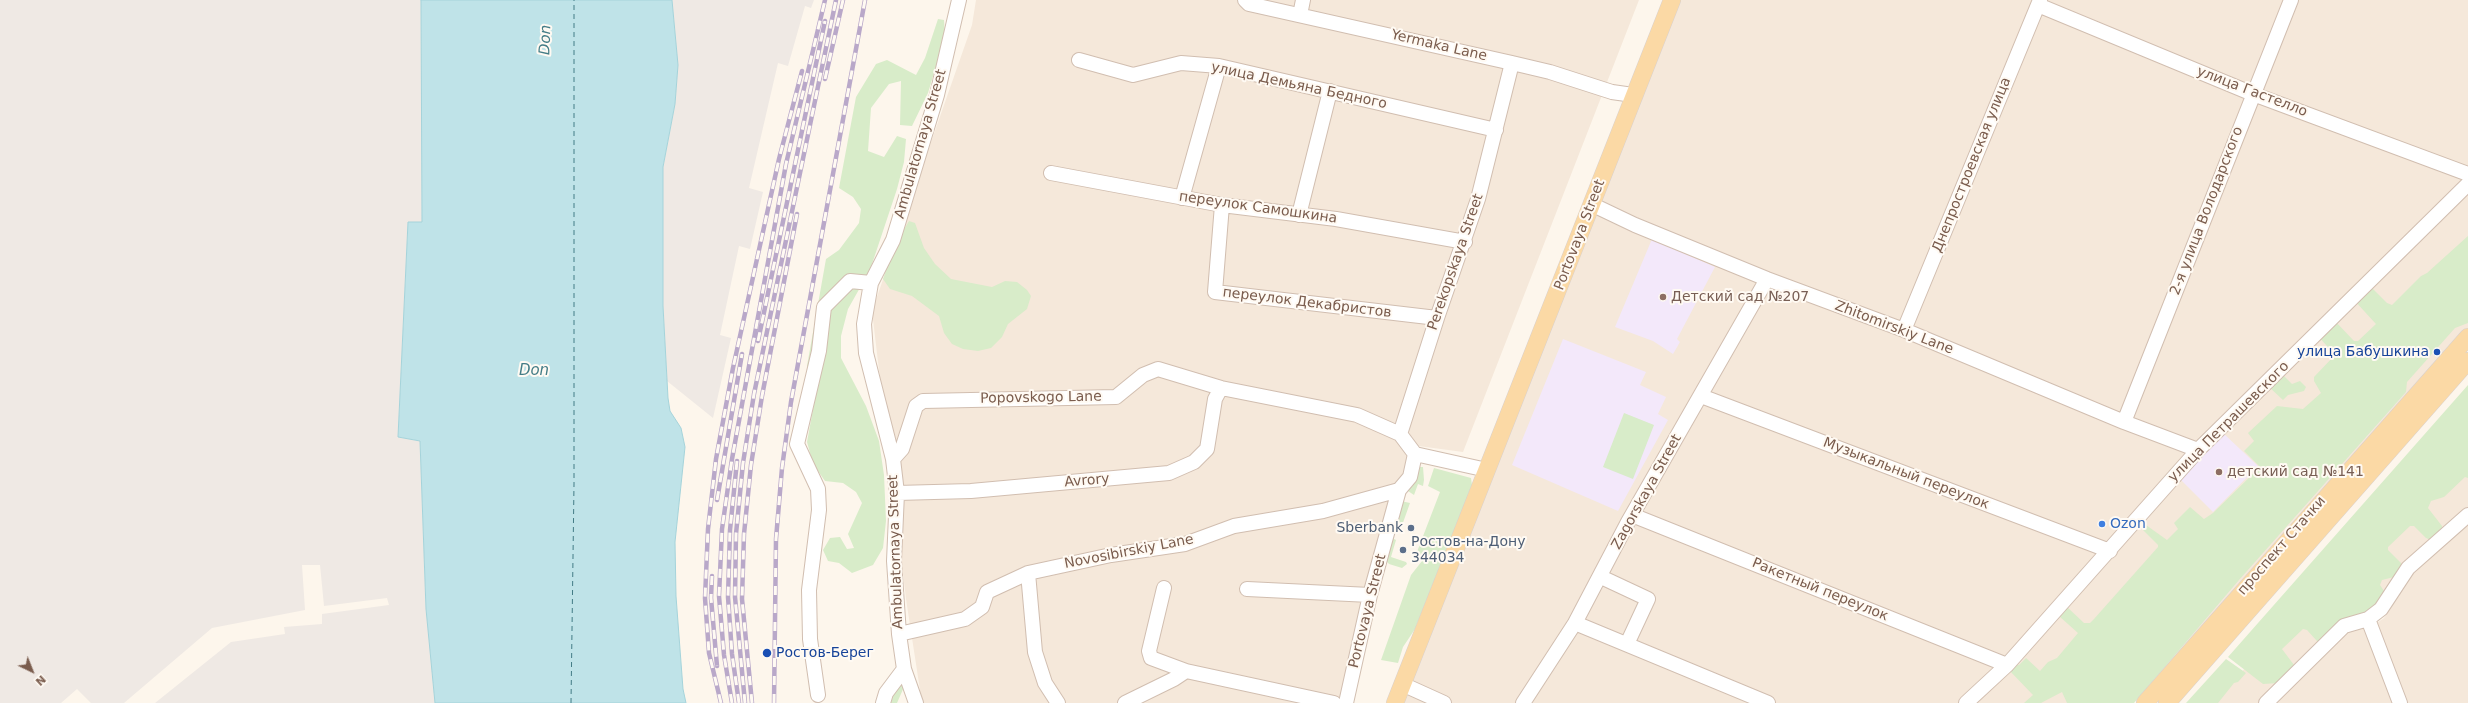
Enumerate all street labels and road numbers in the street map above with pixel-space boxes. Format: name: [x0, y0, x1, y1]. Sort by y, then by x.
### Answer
street label: Yermaka Lane: [1389, 27, 1489, 65]
street label: улица Демьяна Бедного: [1210, 59, 1388, 113]
street label: улица Гастелло: [2194, 63, 2310, 121]
street label: Ambulatornaya Street: [892, 68, 950, 220]
street label: Днепростроевская улица: [1929, 75, 2015, 255]
street label: 2-я улица Володарского: [2167, 124, 2247, 298]
street label: Portovaya Street: [1551, 177, 1609, 293]
street label: переулок Самошкина: [1178, 189, 1338, 227]
street label: Perekopskaya Street: [1425, 192, 1487, 332]
street label: переулок Декабристов: [1222, 284, 1392, 322]
street label: Zhitomirskiy Lane: [1832, 298, 1956, 358]
street label: улица Петрашевского: [2165, 358, 2293, 486]
street label: Popovskogo Lane: [980, 389, 1102, 407]
street label: Zagorskaya Street: [1608, 432, 1686, 552]
street label: Музыкальный переулок: [1821, 435, 1991, 513]
street label: Avrory: [1064, 471, 1110, 491]
street label: Ambulatornaya Street: [885, 475, 907, 629]
street label: проспект Стачки: [2235, 493, 2329, 599]
street label: Novosibirskiy Lane: [1063, 531, 1195, 573]
street label: Portovaya Street: [1346, 552, 1390, 670]
street label: Ракетный переулок: [1749, 555, 1891, 625]

